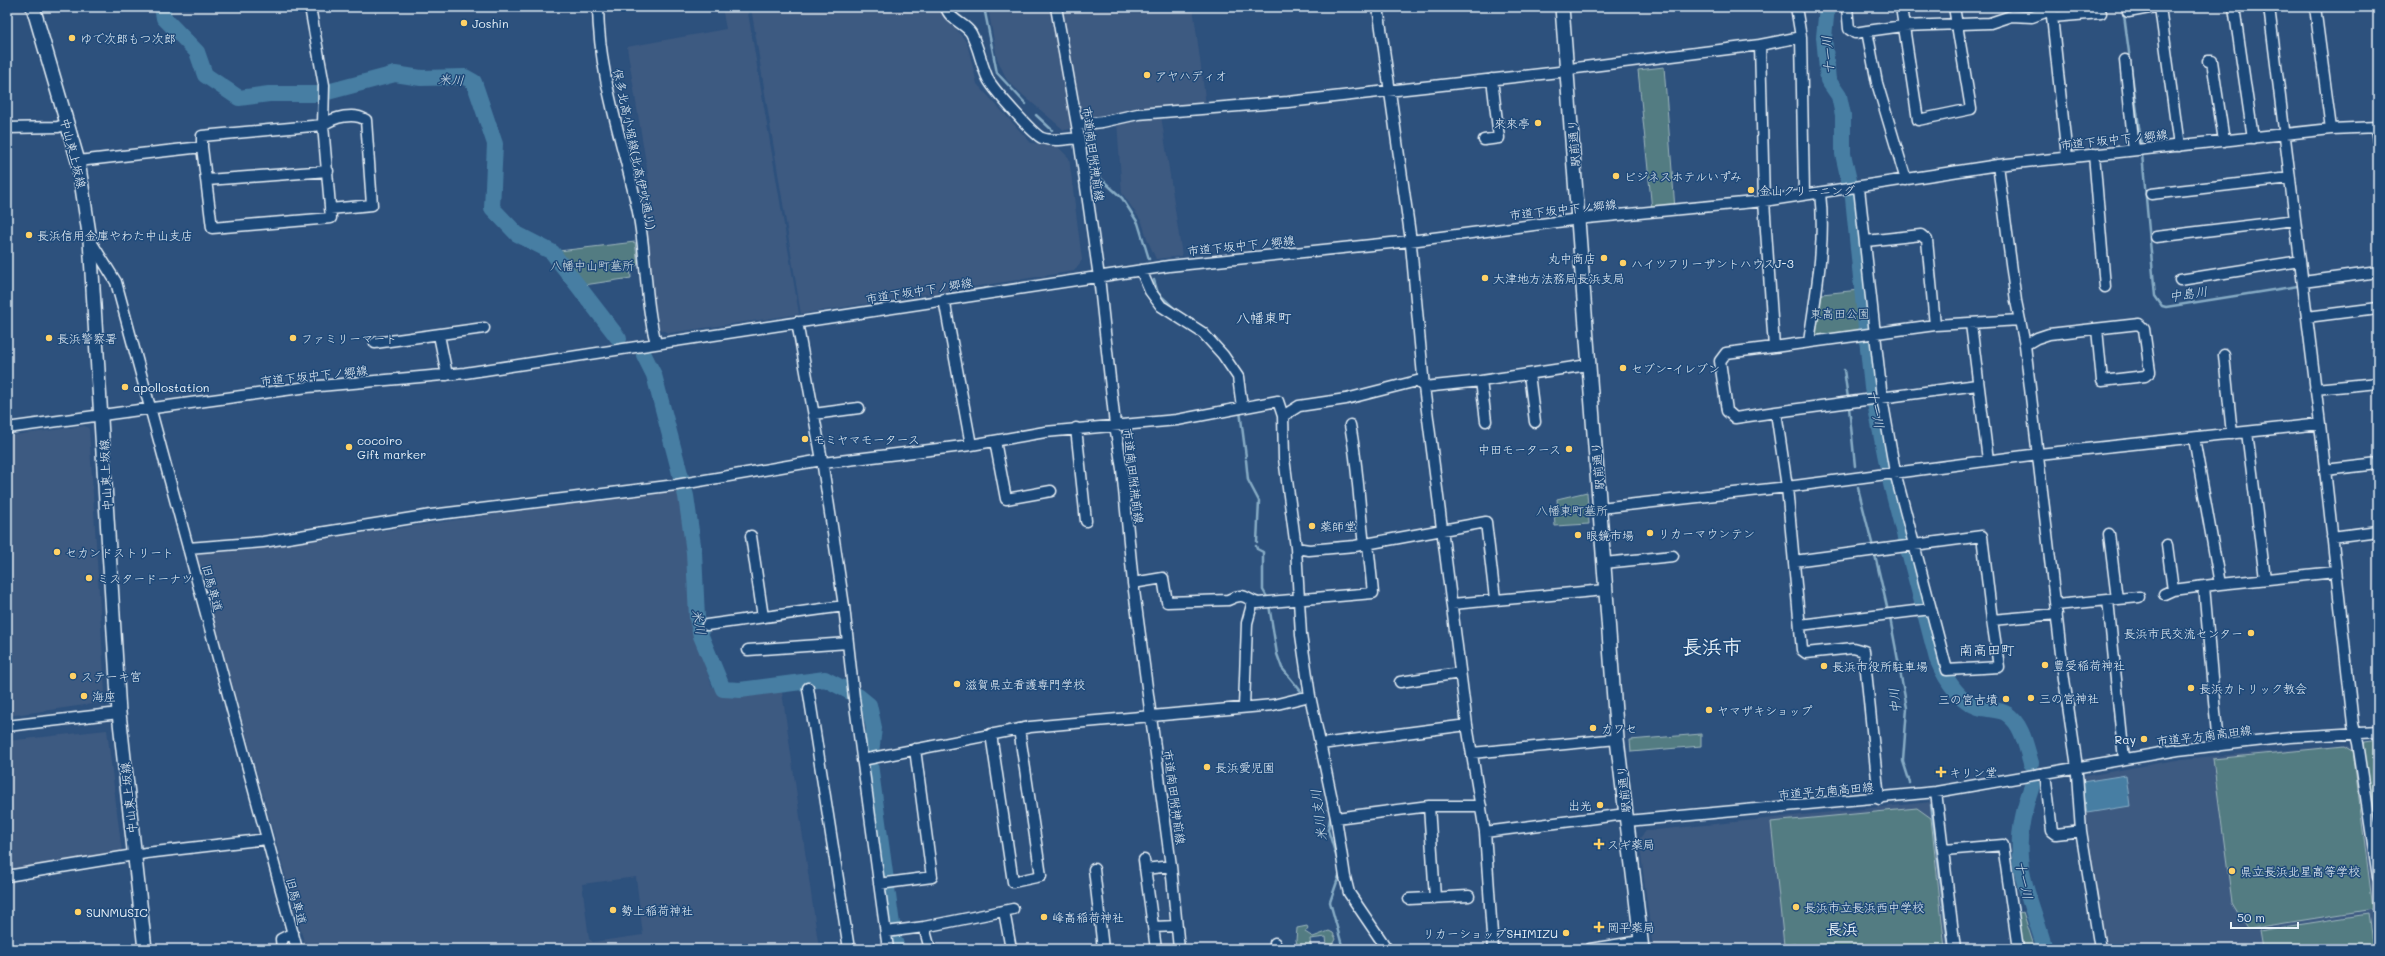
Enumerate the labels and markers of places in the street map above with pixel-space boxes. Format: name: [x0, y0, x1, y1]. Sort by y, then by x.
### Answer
place label: Joshin: [472, 15, 509, 31]
marker: Joshin: [459, 18, 469, 28]
place label: ゆで次郎もつ次郎: [80, 30, 176, 46]
marker: ゆで次郎もつ次郎: [67, 33, 77, 43]
place label: アヤハディオ: [1155, 67, 1227, 83]
marker: アヤハディオ: [1142, 70, 1152, 80]
place label: 來來亭: [1494, 115, 1530, 131]
marker: 來來亭: [1533, 118, 1543, 128]
place label: ビジネスホテルいずみ: [1624, 168, 1742, 184]
marker: ビジネスホテルいずみ: [1611, 171, 1621, 181]
place label: 金山クリーニング: [1759, 182, 1855, 198]
marker: 金山クリーニング: [1746, 185, 1756, 195]
place label: 長浜信用金庫やわた中山支店: [37, 227, 193, 243]
marker: 長浜信用金庫やわた中山支店: [24, 230, 34, 240]
place label: 丸中商店: [1548, 250, 1596, 266]
marker: 丸中商店: [1599, 253, 1609, 263]
place label: ハイツフリーザントハウスJ-3: [1631, 255, 1794, 271]
marker: ハイツフリーザントハウスJ-3: [1618, 258, 1628, 268]
place label: 大津地方法務局長浜支局: [1493, 270, 1625, 286]
marker: 大津地方法務局長浜支局: [1480, 273, 1490, 283]
place label: 長浜警察署: [57, 330, 117, 346]
place label: ファミリーマート: [301, 330, 397, 346]
marker: 長浜警察署: [44, 333, 54, 343]
marker: ファミリーマート: [288, 333, 298, 343]
place label: セブン-イレブン: [1631, 360, 1720, 376]
marker: セブン-イレブン: [1618, 363, 1628, 373]
place label: apollostation: [133, 379, 209, 395]
marker: apollostation: [120, 382, 130, 392]
place label: モミヤマモータース: [813, 431, 920, 447]
place label: cocoiro Gift marker: [357, 432, 426, 462]
marker: モミヤマモータース: [800, 434, 810, 444]
place label: 中田モータース: [1478, 441, 1561, 457]
marker: cocoiro Gift marker: [344, 442, 354, 452]
marker: 中田モータース: [1564, 444, 1574, 454]
place label: 薬師堂: [1320, 518, 1356, 534]
marker: 薬師堂: [1307, 521, 1317, 531]
place label: リカーマウンテン: [1658, 525, 1755, 541]
place label: 眼鏡市場: [1586, 527, 1634, 543]
marker: リカーマウンテン: [1645, 528, 1655, 538]
marker: 眼鏡市場: [1573, 530, 1583, 540]
place label: セカンドストリート: [65, 544, 174, 560]
marker: セカンドストリート: [52, 547, 62, 557]
place label: ミスタードーナツ: [97, 570, 193, 586]
marker: ミスタードーナツ: [84, 573, 94, 583]
place label: 長浜市民交流センター: [2123, 625, 2243, 641]
marker: 長浜市民交流センター: [2246, 628, 2256, 638]
place label: 豊受稲荷神社: [2053, 657, 2125, 673]
place label: 長浜市役所駐車場: [1832, 658, 1928, 674]
marker: 豊受稲荷神社: [2040, 660, 2050, 670]
marker: 長浜市役所駐車場: [1819, 661, 1829, 671]
place label: ステーキ宮: [81, 668, 142, 684]
marker: ステーキ宮: [68, 671, 78, 681]
place label: 滋賀県立看護専門学校: [965, 676, 1085, 692]
marker: 滋賀県立看護専門学校: [952, 679, 962, 689]
place label: 長浜カトリック教会: [2199, 680, 2307, 696]
marker: 長浜カトリック教会: [2186, 683, 2196, 693]
place label: 海座: [92, 688, 116, 704]
place label: 三の宮神社: [2039, 690, 2099, 706]
marker: 海座: [79, 691, 89, 701]
place label: 三の宮古墳: [1938, 691, 1998, 707]
marker: 三の宮神社: [2026, 693, 2036, 703]
marker: 三の宮古墳: [2001, 694, 2011, 704]
place label: ヤマザキショップ: [1717, 702, 1813, 718]
marker: ヤマザキショップ: [1704, 705, 1714, 715]
place label: カワセ: [1601, 720, 1637, 736]
marker: カワセ: [1588, 723, 1598, 733]
place label: Ray: [2115, 731, 2136, 747]
marker: Ray: [2139, 734, 2149, 744]
place label: 長浜愛児園: [1215, 759, 1275, 775]
marker: 長浜愛児園: [1202, 762, 1212, 772]
place label: キリン堂: [1949, 764, 1997, 780]
marker: キリン堂: [1936, 767, 1946, 777]
place label: 出光: [1568, 797, 1592, 813]
marker: 出光: [1595, 800, 1605, 810]
place label: スギ薬局: [1607, 836, 1655, 852]
marker: スギ薬局: [1594, 839, 1604, 849]
place label: 県立長浜北星高等学校: [2240, 863, 2360, 879]
marker: 県立長浜北星高等学校: [2227, 866, 2237, 876]
place label: 長浜市立長浜西中学校: [1804, 899, 1924, 915]
place label: 勢上稲荷神社: [621, 902, 693, 918]
marker: 長浜市立長浜西中学校: [1791, 902, 1801, 912]
place label: SUNMUSIC: [86, 904, 148, 920]
marker: 勢上稲荷神社: [608, 905, 618, 915]
marker: SUNMUSIC: [73, 907, 83, 917]
place label: 峰高稲荷神社: [1052, 909, 1124, 925]
marker: 峰高稲荷神社: [1039, 912, 1049, 922]
place label: 岡平薬局: [1607, 919, 1655, 935]
marker: 岡平薬局: [1594, 922, 1604, 932]
place label: リカーショップSHIMIZU: [1423, 925, 1558, 941]
marker: リカーショップSHIMIZU: [1561, 928, 1571, 938]

